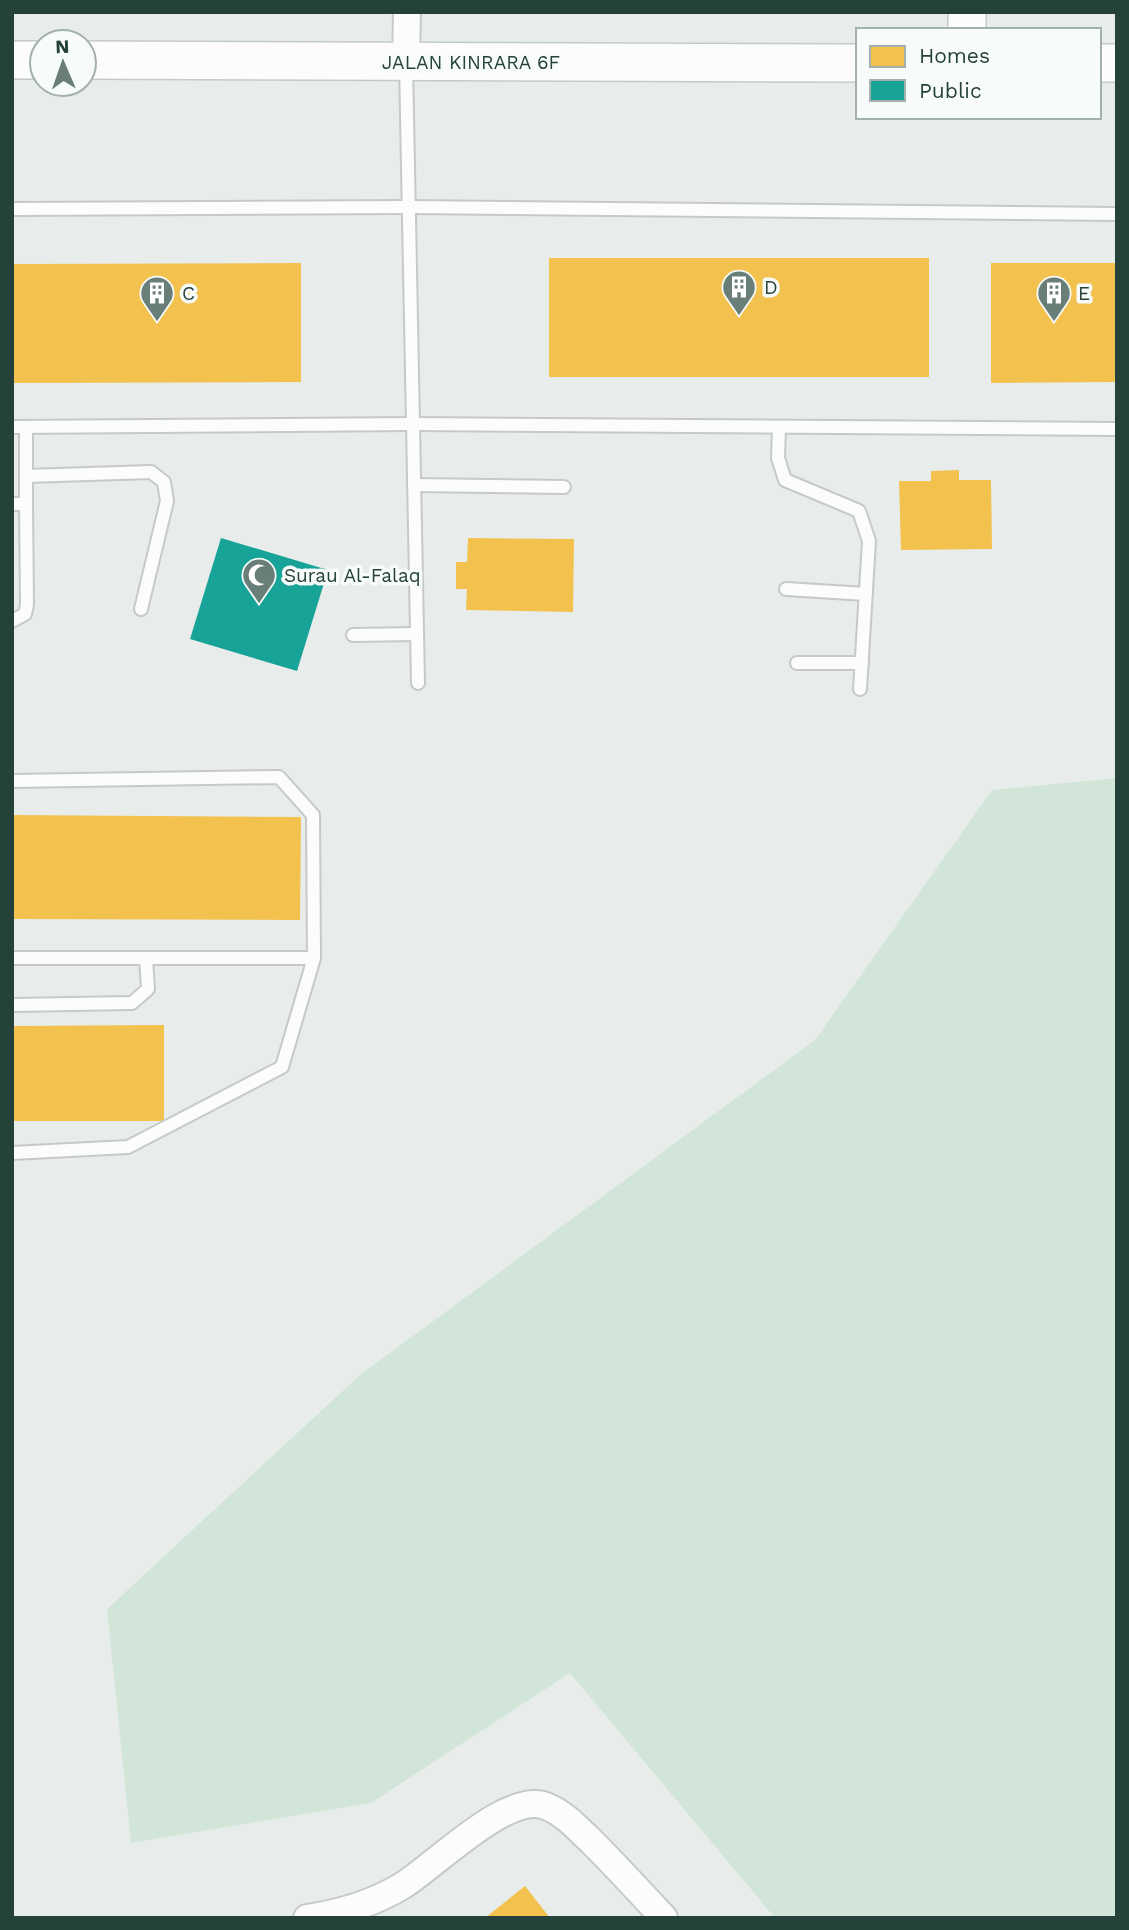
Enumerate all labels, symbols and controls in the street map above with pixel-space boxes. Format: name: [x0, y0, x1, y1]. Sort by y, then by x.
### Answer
north arrow: [28, 28, 98, 98]
legend: [856, 28, 1101, 119]
text: N: [55, 35, 70, 58]
text: Homes: [919, 43, 990, 68]
street label: JALAN KINRARA 6F: [382, 51, 560, 74]
text: Public: [919, 78, 982, 103]
building icon: D: [720, 268, 758, 317]
building icon: C: [138, 274, 176, 323]
building icon: E: [1035, 274, 1073, 323]
place label: D: [764, 276, 778, 299]
place label: C: [182, 282, 195, 305]
place label: E: [1078, 282, 1090, 305]
mosque icon: Surau Al-Falaq: [240, 556, 278, 605]
place label: Surau Al-Falaq: [284, 564, 421, 587]

